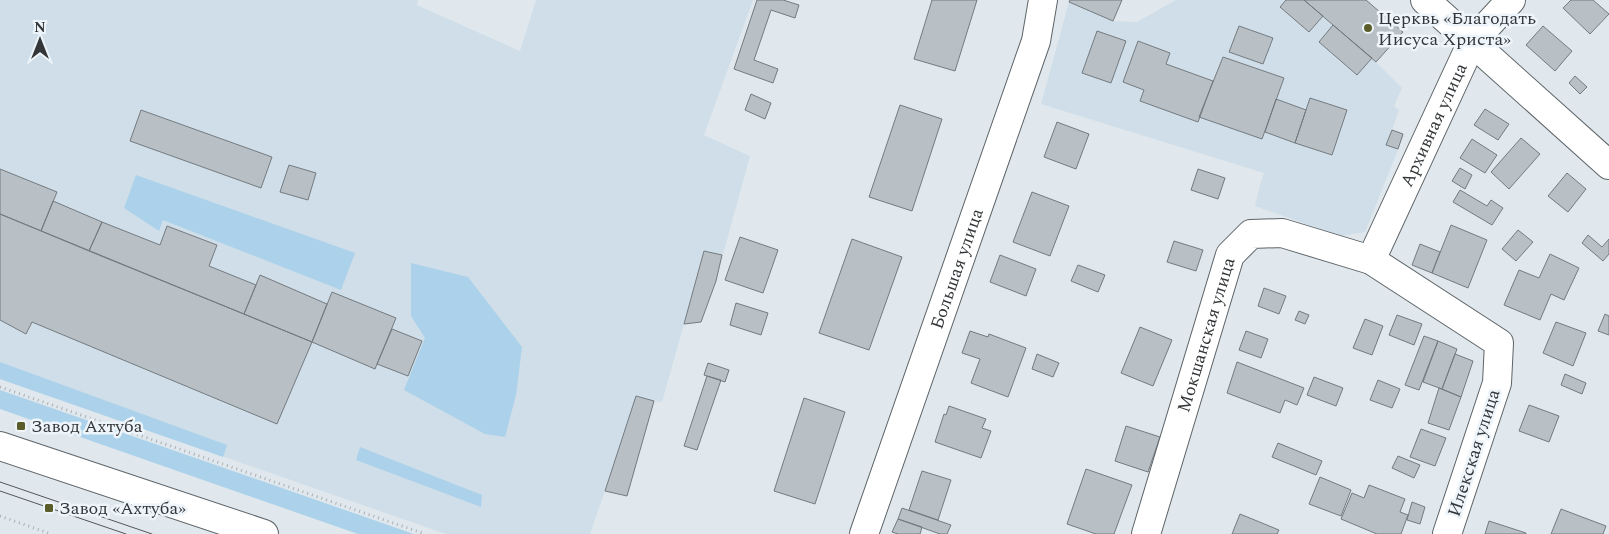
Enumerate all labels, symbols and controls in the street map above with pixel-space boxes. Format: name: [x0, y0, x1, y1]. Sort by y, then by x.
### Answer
place label: Церквь «Благодать Иисуса Христа»: [1378, 5, 1536, 53]
north arrow: [15, 15, 65, 65]
text: N: [34, 17, 46, 38]
marker: Церквь «Благодать Иисуса Христа»: [1362, 22, 1374, 34]
street label: Архивная улица: [1393, 58, 1474, 191]
street label: Большая улица: [923, 204, 990, 333]
street label: Мокшанская улица: [1170, 254, 1242, 416]
street label: Илекская улица: [1441, 386, 1507, 520]
place label: Завод Ахтуба: [31, 413, 143, 440]
marker: Завод Ахтуба: [15, 420, 27, 432]
place label: Завод «Ахтуба»: [59, 495, 186, 522]
marker: Завод «Ахтуба»: [43, 502, 55, 514]

